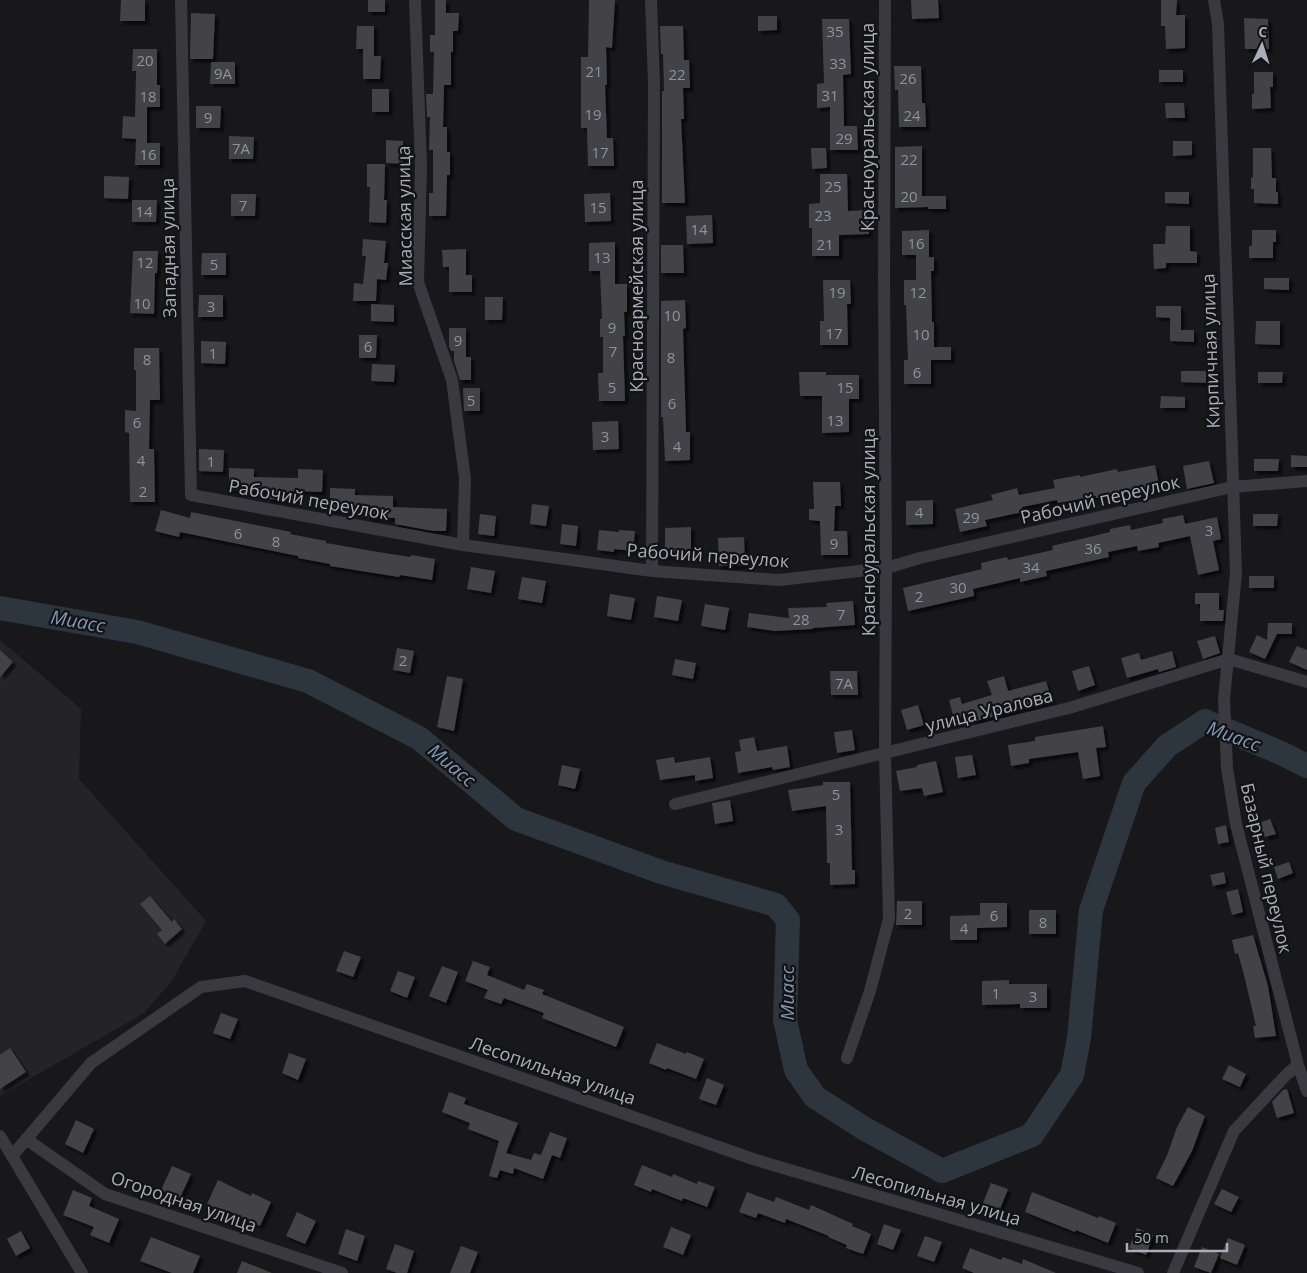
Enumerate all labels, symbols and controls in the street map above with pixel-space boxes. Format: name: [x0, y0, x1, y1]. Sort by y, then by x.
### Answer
north arrow: [1237, 20, 1287, 70]
house number: 35: [826, 21, 844, 41]
text: С: [1258, 22, 1268, 41]
street label: Красноуральская улица: [855, 23, 879, 231]
house number: 20: [136, 50, 154, 70]
house number: 33: [829, 53, 847, 73]
house number: 21: [585, 61, 603, 81]
house number: 9А: [214, 63, 233, 83]
house number: 22: [668, 64, 686, 84]
house number: 26: [899, 68, 917, 88]
house number: 31: [821, 85, 839, 105]
house number: 18: [139, 86, 157, 106]
house number: 19: [584, 104, 602, 124]
house number: 24: [903, 105, 921, 125]
house number: 9: [204, 107, 212, 127]
house number: 29: [835, 128, 853, 148]
house number: 7А: [232, 138, 251, 158]
house number: 17: [591, 142, 609, 162]
house number: 16: [139, 144, 157, 164]
street label: Миасская улица: [391, 145, 417, 287]
house number: 22: [900, 149, 918, 169]
house number: 25: [824, 176, 842, 196]
street label: Западная улица: [155, 178, 181, 318]
street label: Красноармейская улица: [624, 179, 648, 393]
house number: 20: [900, 186, 918, 206]
house number: 7: [239, 195, 247, 215]
house number: 15: [589, 197, 607, 217]
house number: 14: [135, 201, 153, 221]
house number: 23: [814, 205, 832, 225]
house number: 14: [690, 219, 708, 239]
house number: 16: [907, 233, 925, 253]
house number: 21: [816, 234, 834, 254]
house number: 13: [593, 247, 611, 267]
house number: 12: [136, 252, 154, 272]
house number: 5: [210, 254, 218, 274]
street label: Кирпичная улица: [1195, 273, 1225, 429]
house number: 19: [828, 282, 846, 302]
house number: 12: [909, 282, 927, 302]
house number: 10: [133, 293, 151, 313]
house number: 3: [207, 296, 215, 316]
house number: 10: [663, 305, 681, 325]
house number: 9: [608, 317, 616, 337]
house number: 17: [825, 323, 843, 343]
house number: 10: [912, 324, 930, 344]
house number: 9: [454, 330, 462, 350]
house number: 6: [364, 336, 372, 356]
house number: 7: [609, 341, 617, 361]
house number: 1: [209, 343, 217, 363]
house number: 8: [667, 347, 675, 367]
house number: 8: [143, 349, 151, 369]
house number: 6: [913, 362, 921, 382]
house number: 5: [608, 377, 616, 397]
house number: 15: [836, 377, 854, 397]
house number: 5: [467, 390, 475, 410]
house number: 6: [668, 393, 676, 413]
house number: 13: [826, 410, 844, 430]
house number: 6: [133, 412, 141, 432]
house number: 3: [601, 426, 609, 446]
street label: Красноуральская улица: [856, 428, 880, 636]
house number: 4: [673, 436, 682, 456]
house number: 4: [137, 450, 146, 470]
house number: 1: [207, 451, 215, 471]
street label: Рабочий переулок: [1018, 469, 1183, 529]
street label: Рабочий переулок: [227, 473, 392, 525]
house number: 2: [139, 481, 147, 501]
house number: 4: [915, 502, 924, 522]
house number: 29: [962, 507, 980, 527]
house number: 3: [1205, 520, 1213, 540]
house number: 6: [234, 523, 242, 543]
house number: 8: [272, 531, 280, 551]
house number: 9: [830, 533, 838, 553]
street label: Рабочий переулок: [626, 537, 791, 573]
house number: 36: [1084, 538, 1102, 558]
house number: 34: [1022, 557, 1040, 577]
house number: 30: [949, 577, 967, 597]
house number: 2: [915, 586, 923, 606]
water label: Миасс: [49, 603, 108, 639]
house number: 7: [837, 604, 845, 624]
house number: 28: [792, 609, 810, 629]
house number: 2: [399, 650, 407, 670]
house number: 7А: [835, 673, 854, 693]
street label: улица Уралова: [923, 683, 1055, 737]
water label: Миасс: [1204, 714, 1265, 758]
water label: Миасс: [423, 737, 482, 793]
street label: Базарный переулок: [1236, 781, 1298, 956]
house number: 5: [832, 784, 840, 804]
house number: 3: [835, 819, 843, 839]
house number: 2: [904, 903, 912, 923]
house number: 6: [990, 905, 998, 925]
house number: 8: [1039, 912, 1047, 932]
house number: 4: [960, 918, 969, 938]
water label: Миасс: [774, 965, 800, 1020]
house number: 1: [992, 983, 1000, 1003]
house number: 3: [1029, 986, 1037, 1006]
street label: Лесопильная улица: [467, 1030, 639, 1110]
street label: Лесопильная улица: [850, 1160, 1024, 1230]
street label: Огородная улица: [108, 1165, 260, 1237]
scale bar: [1127, 1220, 1227, 1252]
text: 50 m: [1134, 1227, 1169, 1247]

